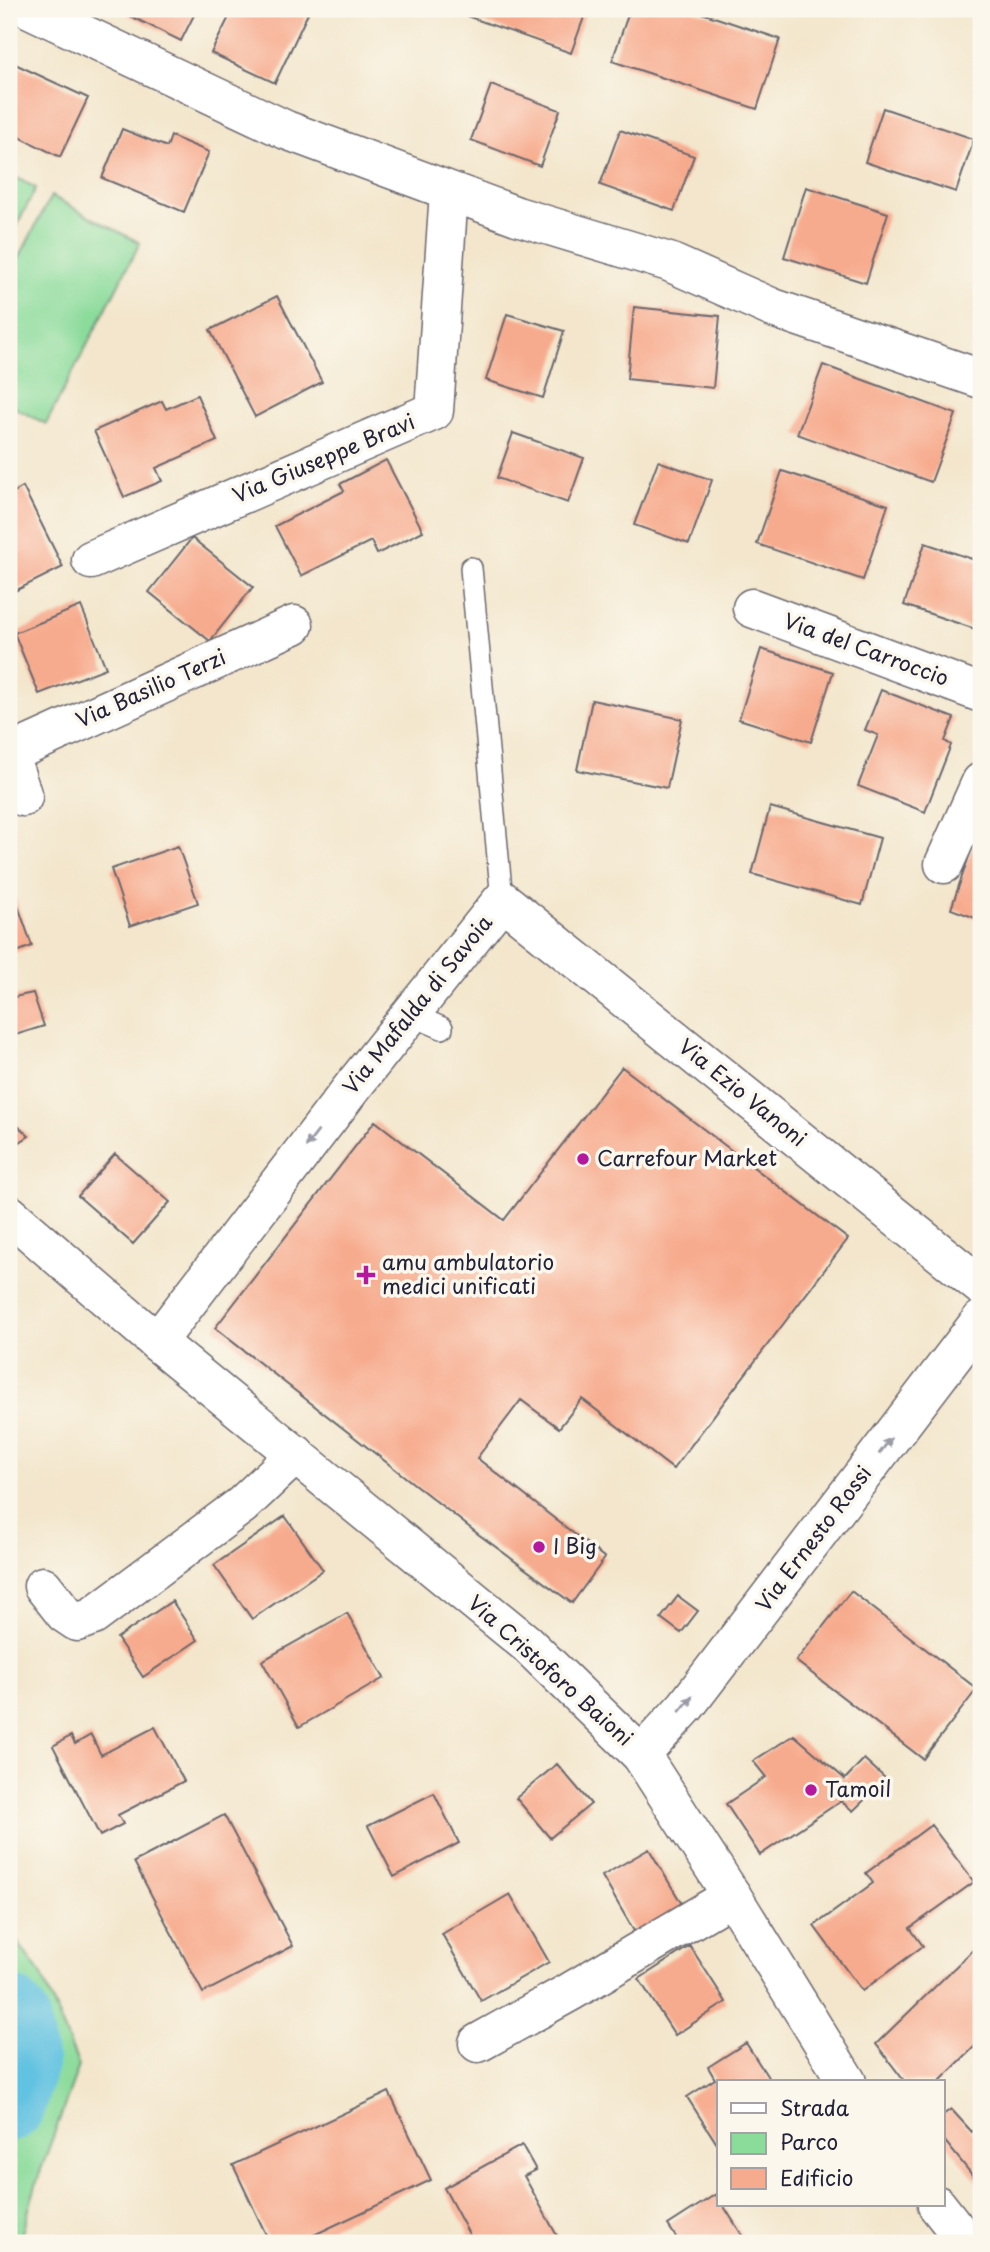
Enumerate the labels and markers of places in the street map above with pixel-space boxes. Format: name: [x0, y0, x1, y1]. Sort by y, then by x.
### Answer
place label: Carrefour Market: [597, 1141, 777, 1173]
marker: Carrefour Market: [575, 1151, 591, 1167]
place label: amu ambulatorio medici unificati: [382, 1245, 554, 1301]
marker: amu ambulatorio medici unificati: [356, 1265, 376, 1285]
place label: I Big: [553, 1529, 597, 1561]
marker: I Big: [531, 1539, 547, 1555]
place label: Tamoil: [825, 1772, 891, 1804]
marker: Tamoil: [803, 1782, 819, 1798]

